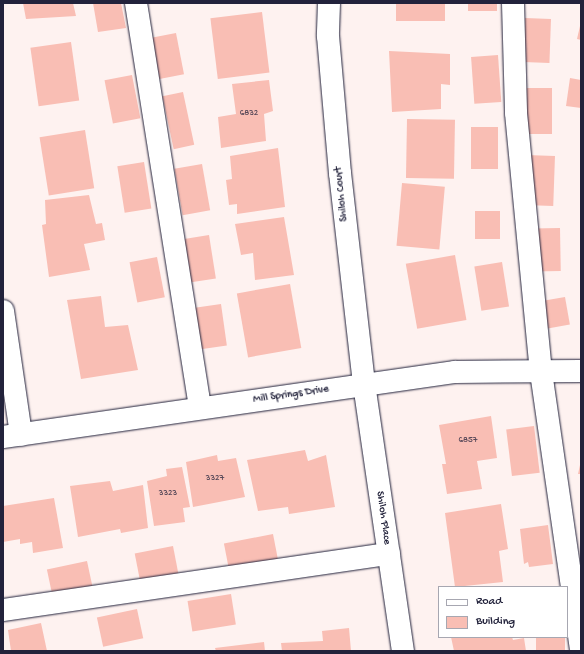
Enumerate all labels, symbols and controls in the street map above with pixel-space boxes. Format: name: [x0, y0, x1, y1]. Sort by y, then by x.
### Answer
house number: 6832: [240, 109, 258, 119]
street label: Shiloh Court: [333, 166, 351, 222]
street label: Mill Springs Drive: [252, 383, 330, 407]
house number: 6857: [459, 436, 477, 446]
house number: 3327: [206, 474, 224, 484]
house number: 3323: [159, 489, 177, 499]
street label: Shiloh Place: [373, 490, 393, 546]
legend: [438, 586, 568, 638]
text: Road: [476, 595, 502, 609]
text: Building: [476, 615, 515, 629]

